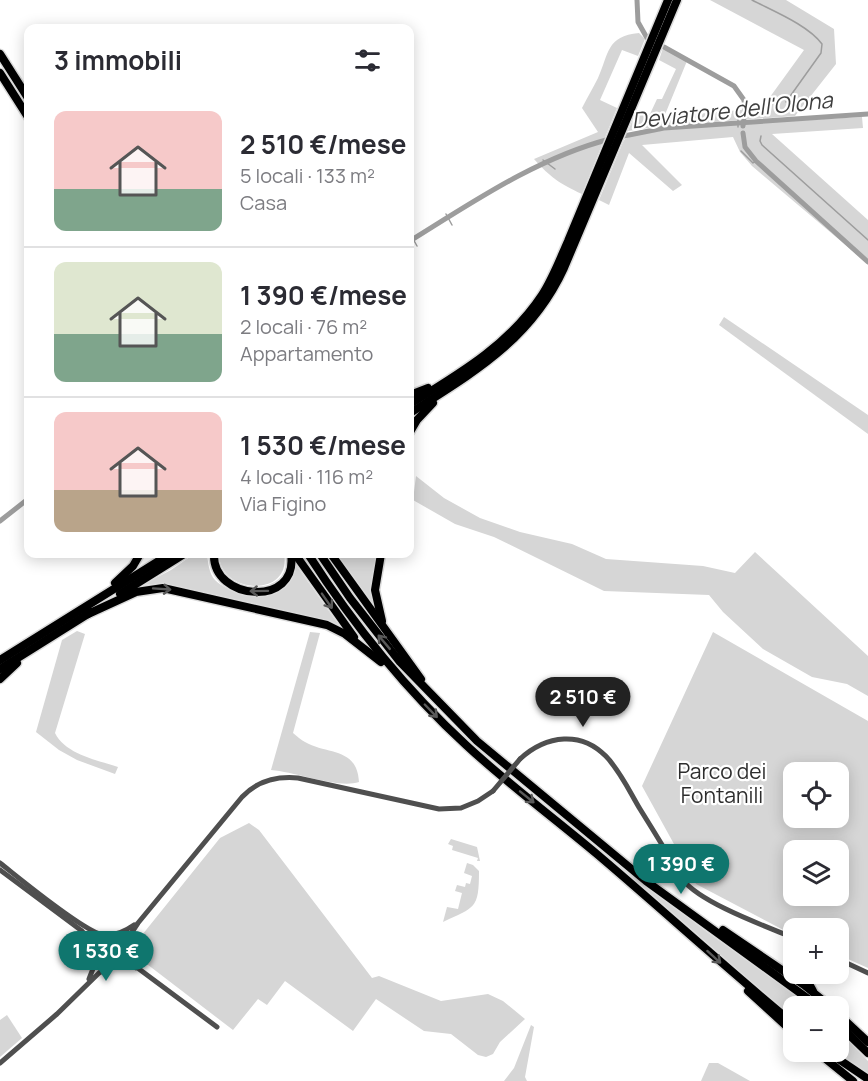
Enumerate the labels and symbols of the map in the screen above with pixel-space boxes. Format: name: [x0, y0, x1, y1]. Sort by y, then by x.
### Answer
water label: Deviatore dell'Olona: [630, 84, 836, 135]
one-way arrow: [152, 584, 172, 595]
one-way arrow: [249, 585, 269, 596]
one-way arrow: [321, 592, 333, 608]
one-way arrow: [377, 635, 391, 650]
pin: 2 510 €: [528, 677, 638, 728]
one-way arrow: [424, 703, 438, 718]
park label: Parco dei Fontanili: [678, 757, 766, 809]
one-way arrow: [519, 791, 535, 804]
pin: 1 390 €: [626, 844, 736, 895]
pin: 1 530 €: [51, 931, 161, 982]
one-way arrow: [706, 950, 721, 964]

